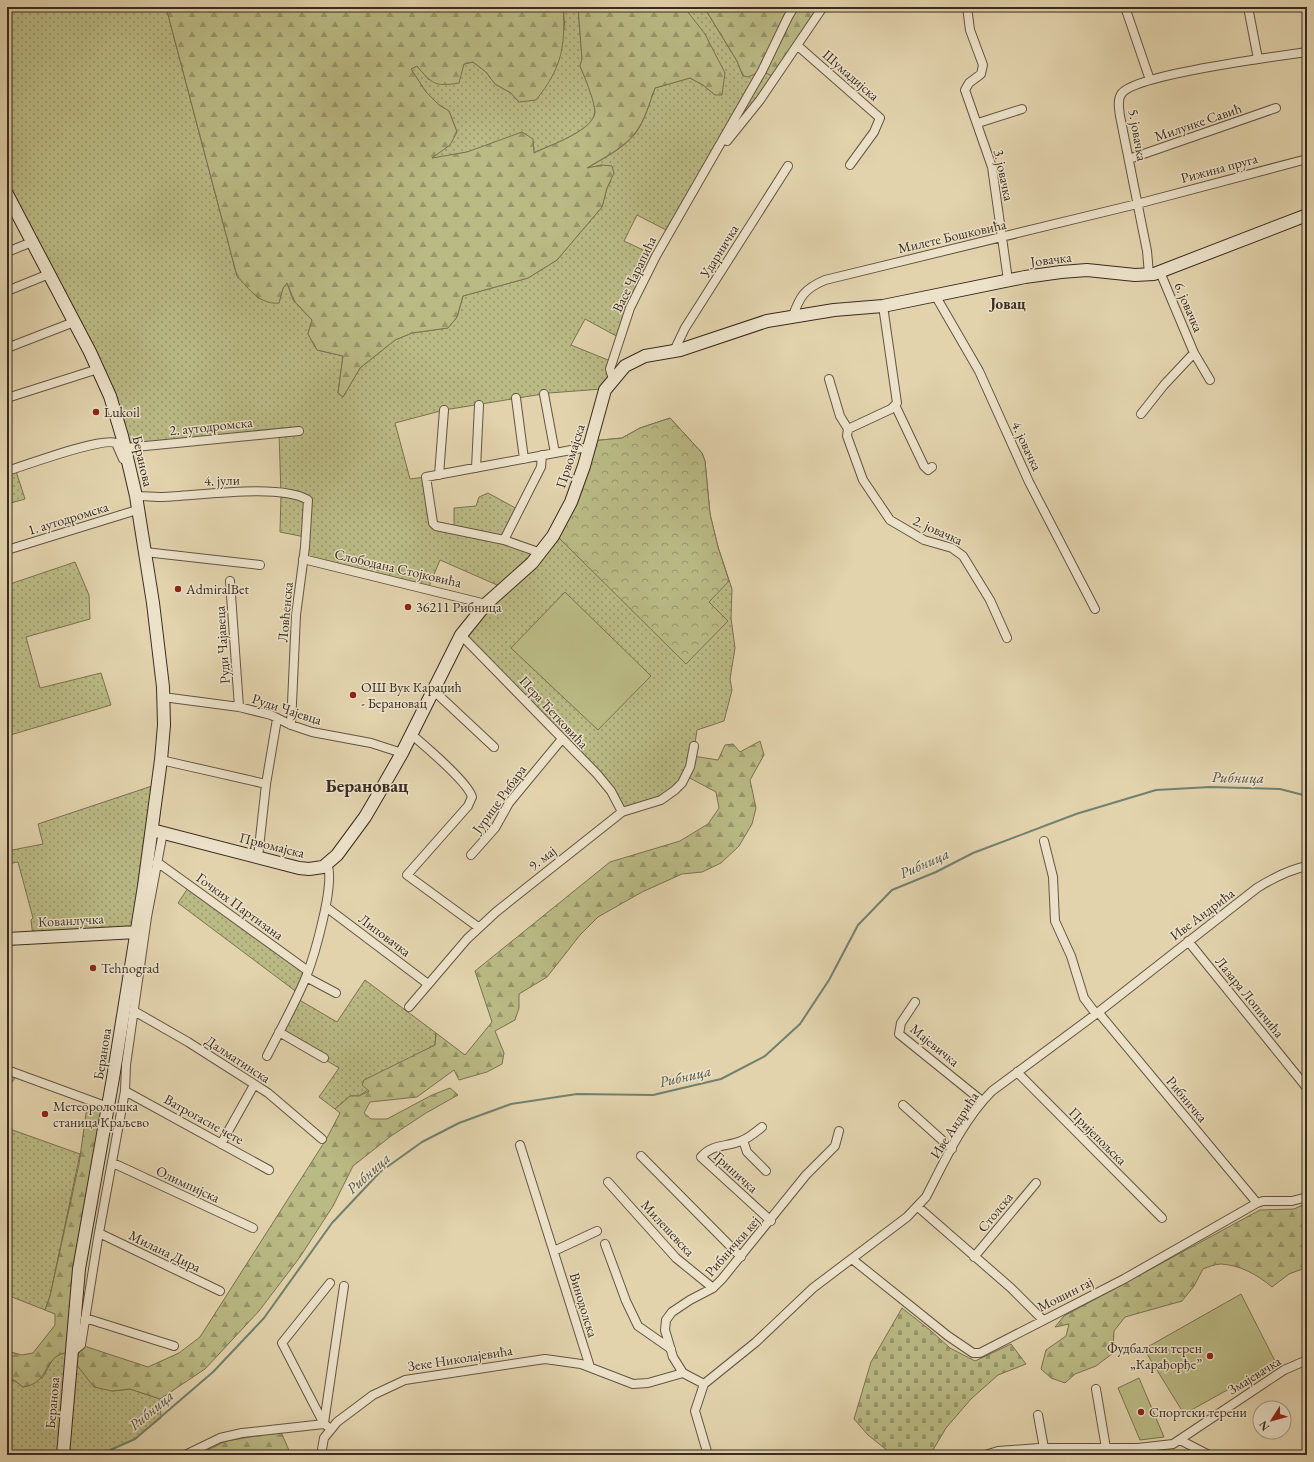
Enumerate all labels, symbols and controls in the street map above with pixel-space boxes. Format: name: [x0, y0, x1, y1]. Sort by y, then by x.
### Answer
street label: Шумадијска: [819, 45, 883, 105]
street label: Милунке Савић: [1152, 99, 1244, 145]
street label: 5. јовачка: [1125, 108, 1151, 163]
street label: 3. јовачка: [990, 147, 1018, 203]
street label: Рижина пруга: [1179, 149, 1260, 187]
street label: Милете Бошковића: [896, 215, 1008, 257]
street label: Ударничка: [695, 221, 743, 282]
street label: Васе Чарапића: [608, 233, 660, 315]
street label: Јовачка: [1028, 248, 1073, 271]
street label: 6. јовачка: [1170, 279, 1208, 335]
district label: Јовац: [988, 294, 1026, 313]
place label: Lukoil: [104, 403, 140, 421]
marker: Lukoil: [91, 407, 101, 417]
street label: 2. аутодромска: [169, 413, 254, 439]
street label: 4. јовачка: [1008, 418, 1046, 474]
street label: Првомајска: [551, 421, 589, 490]
street label: Беранова: [128, 434, 158, 489]
street label: 4. јули: [204, 470, 241, 490]
street label: 1. аутодромска: [26, 497, 111, 539]
street label: 2. јовачка: [910, 511, 966, 549]
street label: Слободана Стојковића: [333, 545, 464, 591]
place label: AdmiralBet: [185, 580, 249, 598]
street label: Ловћенска: [273, 581, 297, 643]
marker: AdmiralBet: [173, 584, 183, 594]
place label: 36211 Рибница: [416, 598, 502, 616]
marker: 36211 Рибница: [403, 602, 413, 612]
street label: Руди Чајавеца: [210, 605, 234, 685]
street label: Пера Ћетковића: [516, 672, 593, 753]
place label: ОШ Вук Караџић - Берановац: [361, 678, 462, 712]
street label: Руди Чајевца: [250, 689, 325, 729]
marker: ОШ Вук Караџић - Берановац: [348, 690, 358, 700]
street label: Јурице Рибара: [467, 761, 530, 838]
water label: Рибница: [1212, 767, 1264, 787]
district label: Берановац: [325, 774, 409, 797]
street label: Првомајска: [238, 828, 307, 862]
street label: 9. мај: [525, 842, 559, 874]
water label: Рибница: [896, 844, 952, 882]
street label: Гочких Партизана: [193, 868, 287, 944]
street label: Иве Андрића: [1166, 884, 1238, 944]
street label: Кованлучка: [38, 909, 105, 931]
street label: Липовачка: [355, 909, 415, 961]
street label: Лазара Лопичића: [1212, 953, 1289, 1042]
place label: Tehnograd: [101, 959, 160, 977]
marker: Tehnograd: [88, 963, 98, 973]
street label: Мајевичка: [907, 1020, 964, 1071]
street label: Беранова: [89, 1027, 115, 1081]
street label: Далматинска: [202, 1031, 274, 1087]
water label: Рибница: [657, 1061, 713, 1091]
street label: Рибничка: [1162, 1072, 1212, 1126]
street label: Иве Андрића: [926, 1088, 983, 1162]
street label: Ватрогасне чете: [161, 1090, 247, 1149]
place label: Метеоролошка станица Краљево: [53, 1097, 149, 1131]
street label: Пријепољска: [1065, 1103, 1131, 1169]
marker: Метеоролошка станица Краљево: [40, 1109, 50, 1119]
street label: Гриничка: [710, 1147, 762, 1197]
water label: Рибница: [342, 1148, 394, 1198]
street label: Олимпијска: [153, 1161, 223, 1207]
street label: Столска: [973, 1188, 1017, 1236]
street label: Милешевска: [637, 1196, 699, 1260]
street label: Рибнички кеј: [701, 1212, 763, 1280]
street label: Милана Дира: [126, 1226, 204, 1276]
street label: Винодолска: [566, 1270, 602, 1340]
street label: Мошин гај: [1034, 1272, 1096, 1316]
place label: Фудбалски терен „Карађорђе”: [1107, 1339, 1202, 1373]
street label: Зеке Николајевића: [406, 1341, 514, 1375]
marker: Фудбалски терен „Карађорђе”: [1205, 1351, 1215, 1361]
street label: Змајевачка: [1224, 1351, 1284, 1398]
street label: Беранова: [41, 1376, 63, 1430]
water label: Рибница: [125, 1386, 177, 1434]
north arrow: [1252, 1400, 1292, 1440]
place label: Спортски терени: [1149, 1403, 1248, 1421]
marker: Спортски терени: [1136, 1407, 1146, 1417]
text: N: [1256, 1418, 1272, 1434]

